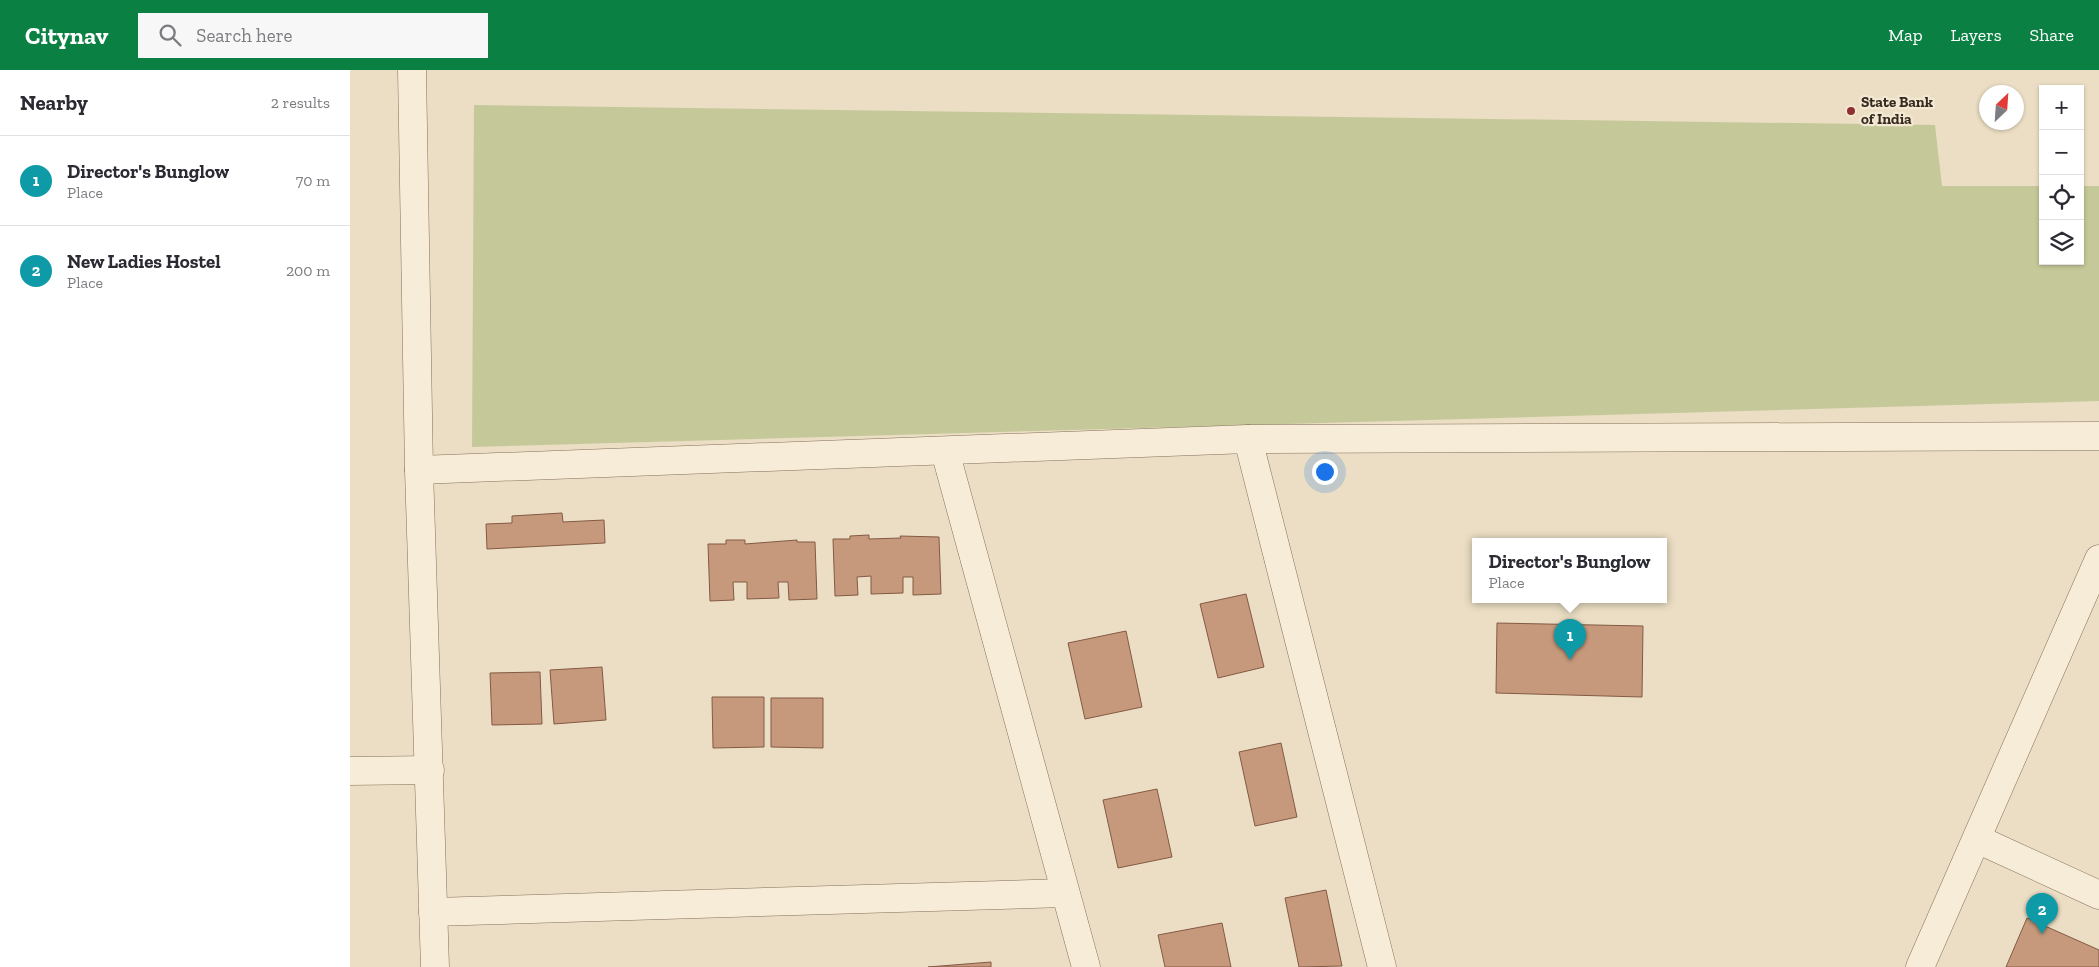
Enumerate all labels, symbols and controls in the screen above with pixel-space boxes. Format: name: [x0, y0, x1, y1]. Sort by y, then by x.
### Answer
search box: [138, 13, 488, 58]
text: Citynav: [25, 21, 108, 50]
icon: search: [156, 21, 184, 49]
text: Search here: [196, 24, 293, 47]
text: Map: [1888, 24, 1923, 46]
text: Layers: [1951, 24, 2002, 46]
text: Share: [2030, 24, 2074, 46]
north arrow: [1979, 85, 2024, 130]
map controls: [2039, 85, 2084, 265]
button: +: [2039, 85, 2084, 130]
text: Nearby: [20, 90, 88, 115]
text: 2 results: [271, 93, 330, 112]
place label: State Bank of India: [1861, 93, 1934, 128]
marker: State Bank of India: [1845, 105, 1857, 117]
button: −: [2039, 130, 2084, 175]
text: Director's Bunglow: [67, 160, 229, 183]
text: 1: [33, 171, 39, 190]
text: 70 m: [296, 171, 330, 190]
button: locate: [2039, 175, 2084, 220]
text: Place: [67, 183, 103, 202]
button: layers: [2039, 220, 2084, 265]
text: New Ladies Hostel: [67, 250, 221, 273]
text: 2: [32, 261, 40, 280]
text: 200 m: [286, 261, 330, 280]
text: Place: [67, 273, 103, 292]
your location: [1312, 459, 1338, 485]
popup: [1472, 538, 1667, 603]
text: Director's Bunglow: [1488, 550, 1651, 573]
text: Place: [1488, 573, 1525, 592]
pin: 1: [1554, 619, 1586, 660]
pin: 2: [2026, 893, 2058, 934]

